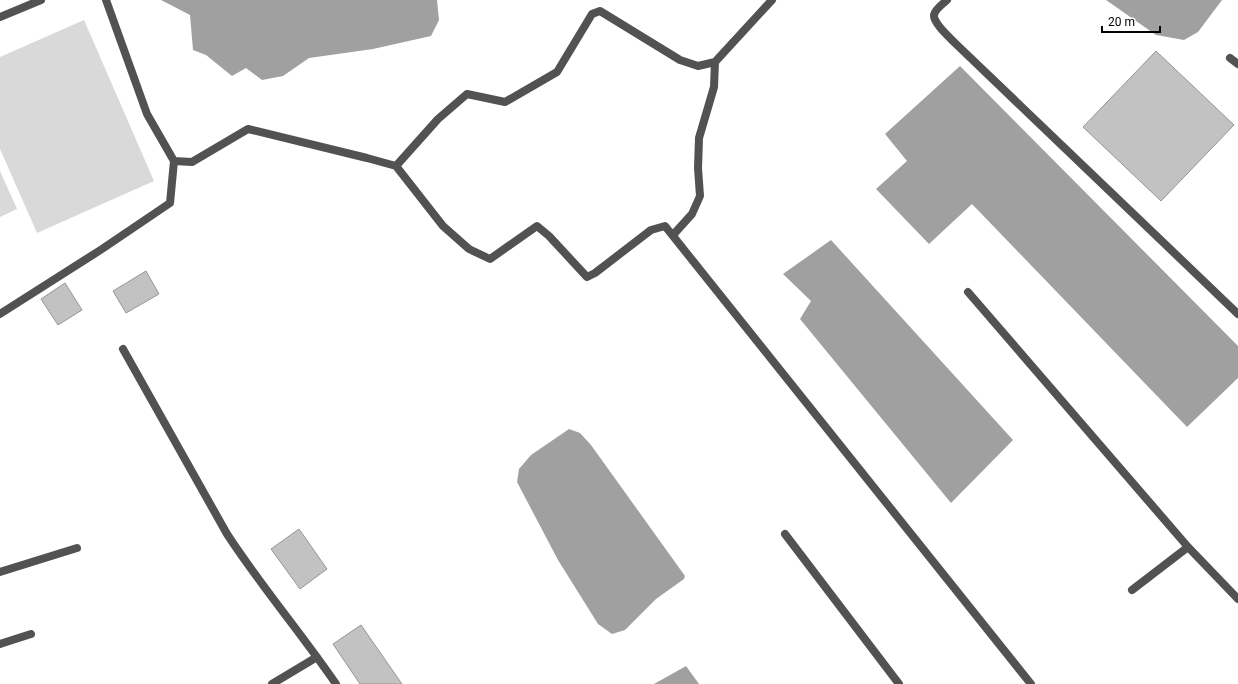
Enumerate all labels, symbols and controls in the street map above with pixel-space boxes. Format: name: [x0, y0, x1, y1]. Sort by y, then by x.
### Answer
scale bar: [1102, 8, 1160, 34]
text: 20 m: [1108, 15, 1135, 29]

